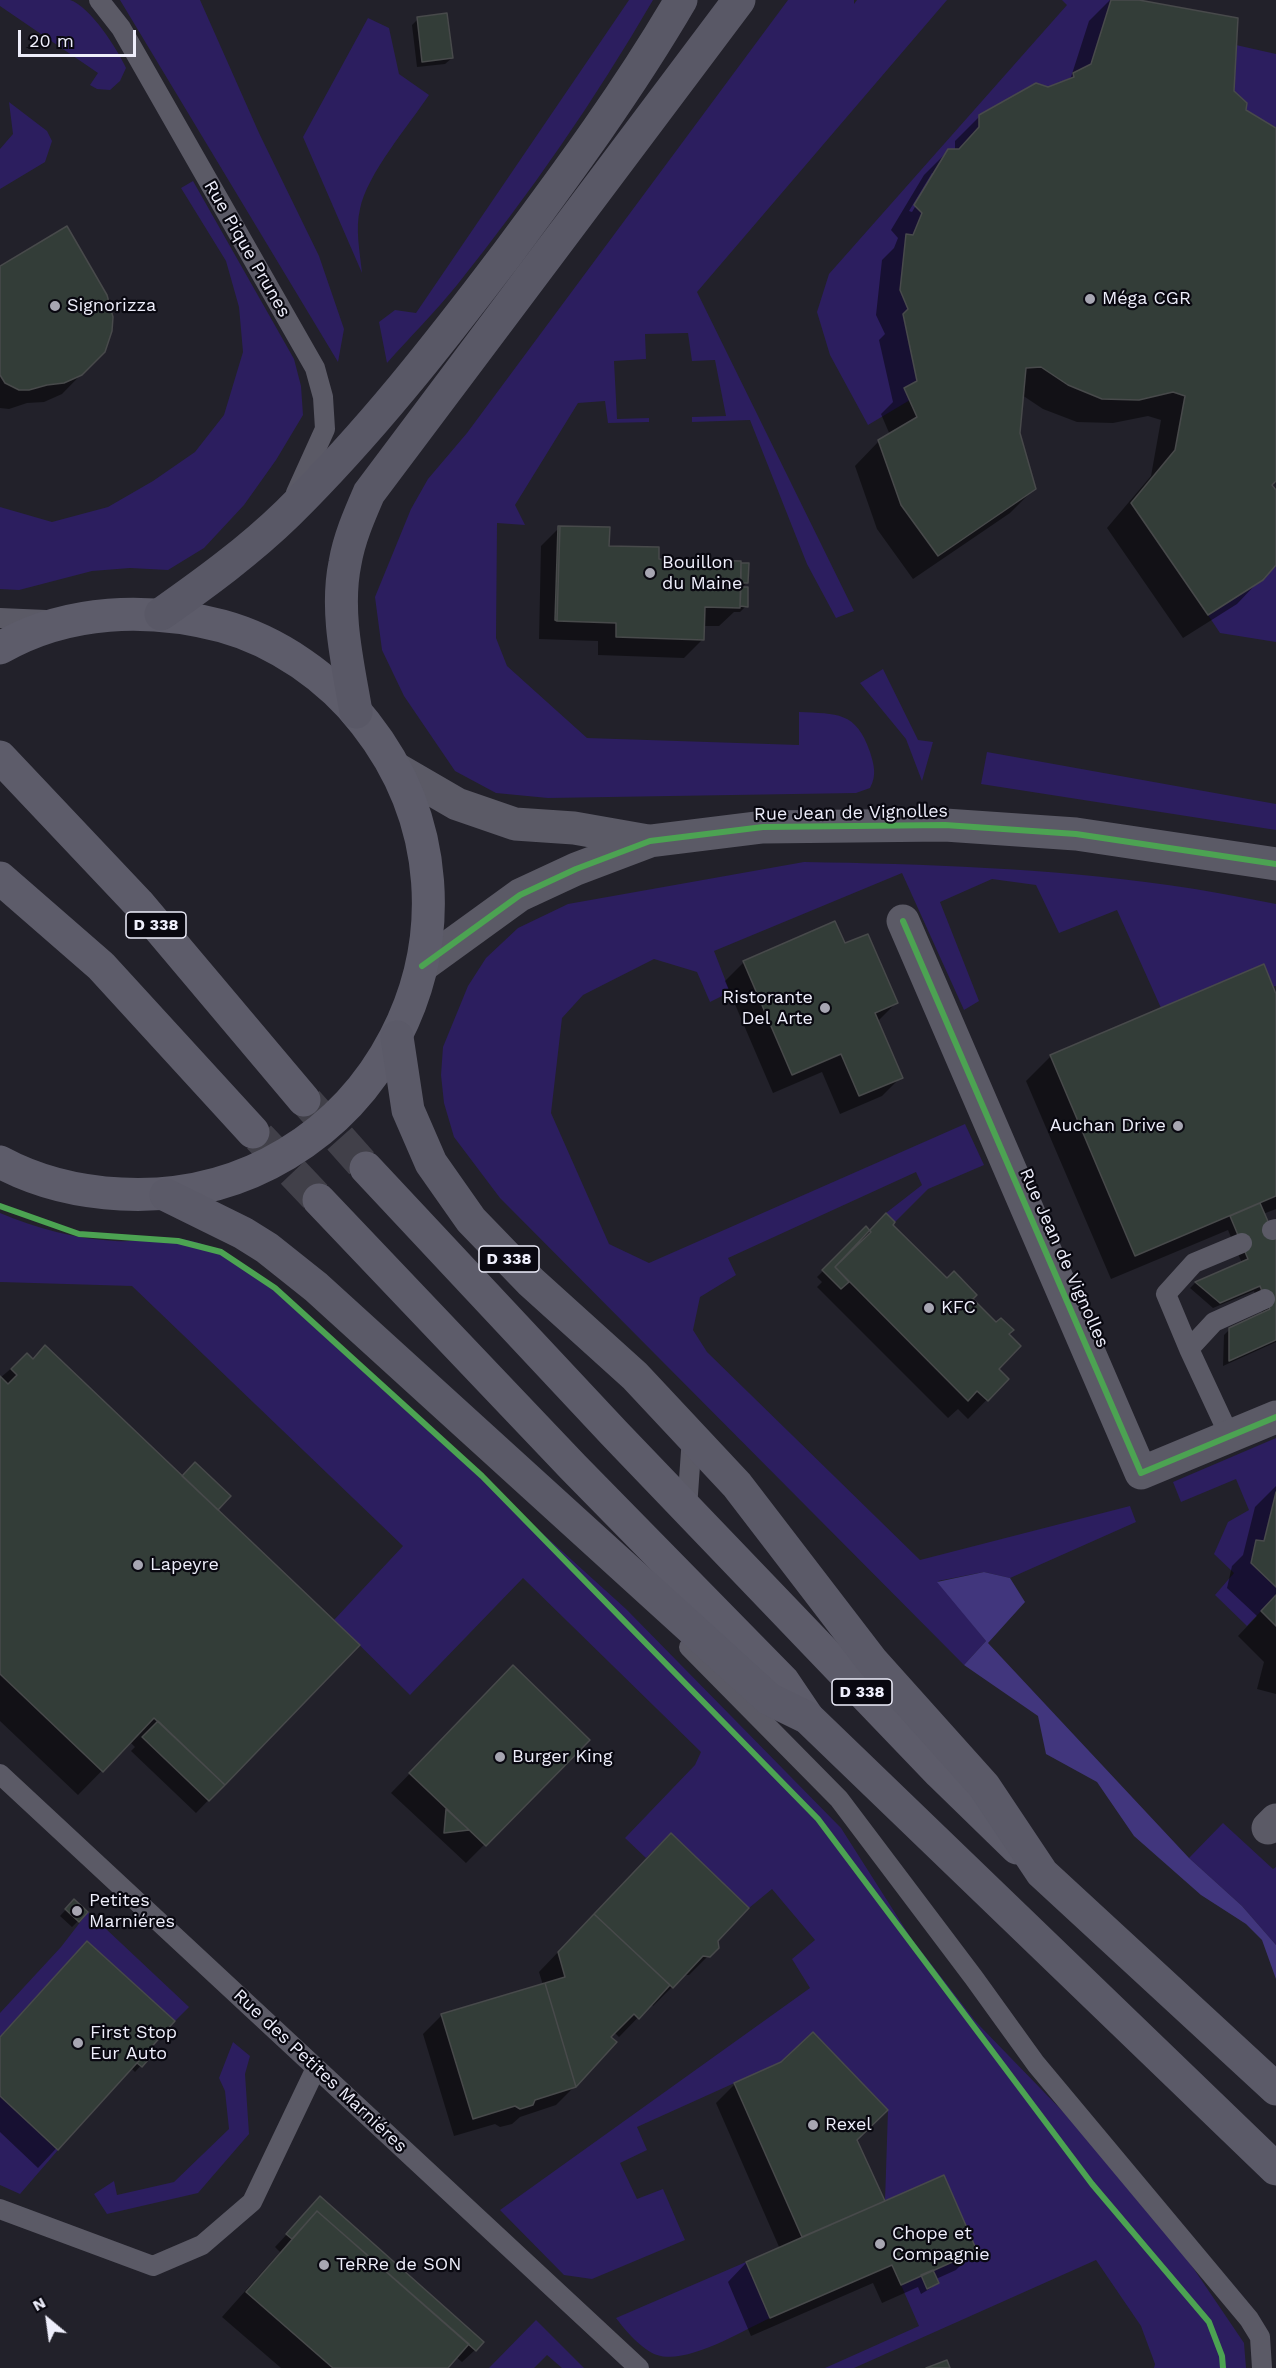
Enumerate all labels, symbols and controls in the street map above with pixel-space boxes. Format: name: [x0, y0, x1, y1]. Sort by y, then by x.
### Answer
scale bar: [21, 18, 140, 56]
text: 20 m: [29, 30, 74, 51]
street label: Rue Pique Prunes: [199, 177, 295, 321]
place label: Méga CGR: [1102, 288, 1191, 310]
marker: Méga CGR: [1083, 292, 1097, 306]
place label: Signorizza: [67, 295, 156, 317]
marker: Signorizza: [48, 299, 62, 313]
place label: Bouillon du Maine: [662, 552, 742, 594]
marker: Bouillon du Maine: [643, 566, 657, 580]
street label: Rue Jean de Vignolles: [754, 801, 948, 825]
road number: D 338: [126, 912, 186, 938]
place label: Ristorante Del Arte: [722, 987, 813, 1030]
marker: Ristorante Del Arte: [818, 1001, 832, 1015]
place label: Auchan Drive: [1050, 1115, 1166, 1137]
marker: Auchan Drive: [1171, 1119, 1185, 1133]
street label: Rue Jean de Vignolles: [1015, 1165, 1113, 1351]
road number: D 338: [479, 1246, 539, 1272]
place label: KFC: [941, 1297, 976, 1319]
marker: KFC: [922, 1301, 936, 1315]
place label: Lapeyre: [150, 1554, 219, 1576]
marker: Lapeyre: [131, 1558, 145, 1572]
road number: D 338: [832, 1679, 892, 1705]
place label: Burger King: [512, 1746, 613, 1768]
marker: Burger King: [493, 1750, 507, 1764]
place label: Petites Marniéres: [89, 1890, 175, 1932]
marker: Petites Marniéres: [70, 1904, 84, 1918]
street label: Rue des Petites Marniéres: [229, 1985, 411, 2157]
place label: First Stop Eur Auto: [90, 2022, 177, 2064]
marker: First Stop Eur Auto: [71, 2036, 85, 2050]
place label: Rexel: [825, 2114, 872, 2136]
marker: Rexel: [806, 2118, 820, 2132]
place label: Chope et Compagnie: [892, 2223, 990, 2266]
marker: Chope et Compagnie: [873, 2237, 887, 2251]
place label: TeRRe de SON: [336, 2254, 461, 2276]
marker: TeRRe de SON: [317, 2258, 331, 2272]
north arrow: [18, 2290, 78, 2350]
text: N: [29, 2293, 49, 2315]

